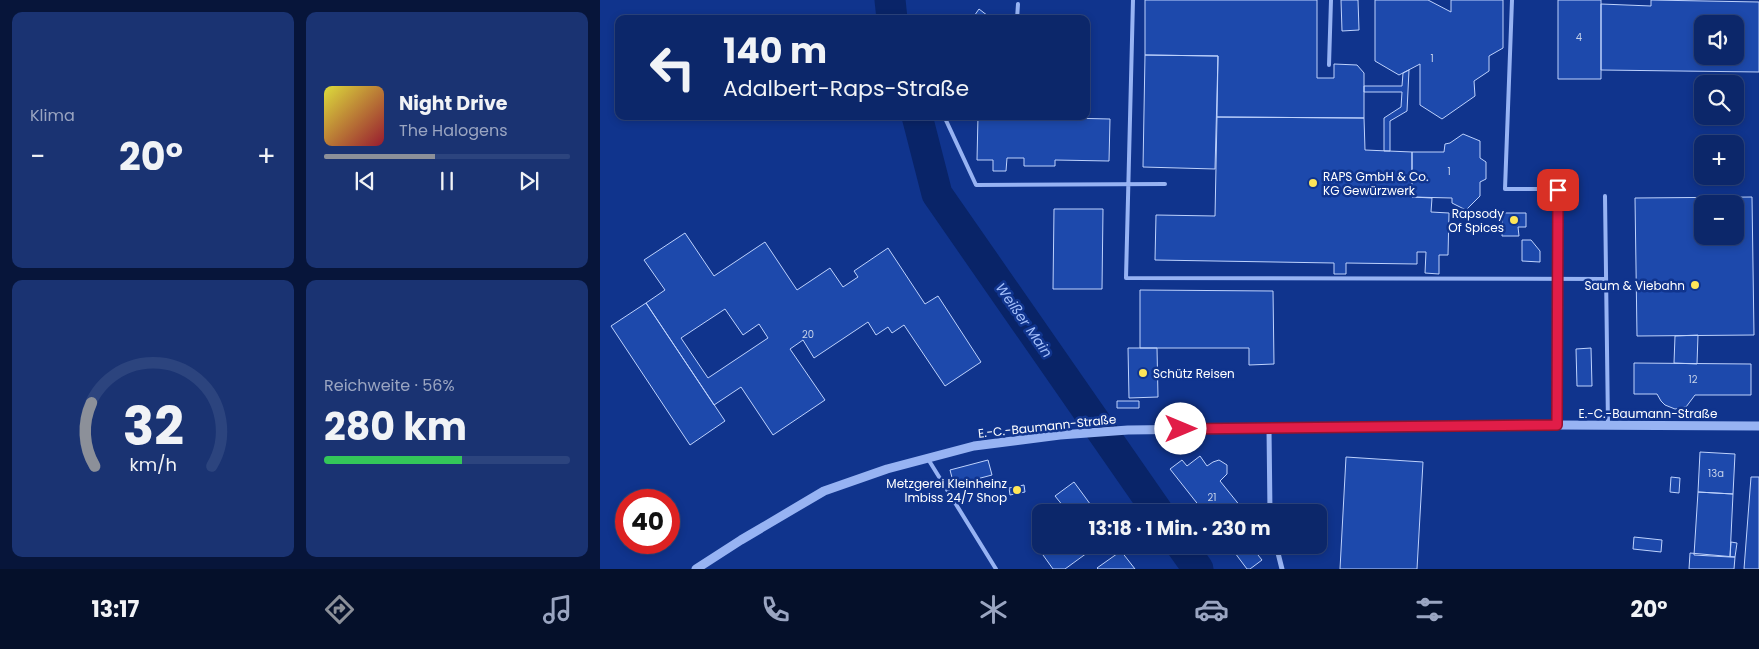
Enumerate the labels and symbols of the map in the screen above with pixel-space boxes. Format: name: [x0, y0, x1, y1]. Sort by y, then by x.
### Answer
house number: 4: [1576, 30, 1582, 45]
house number: 1: [1430, 51, 1434, 66]
house number: 1: [1447, 164, 1451, 179]
place label: RAPS GmbH & Co. KG Gewürzwerk: [1323, 168, 1428, 199]
pin: [1537, 169, 1579, 211]
marker: RAPS GmbH & Co. KG Gewürzwerk: [1307, 177, 1319, 189]
place label: Rapsody Of Spices: [1448, 205, 1504, 236]
marker: Rapsody Of Spices: [1508, 214, 1520, 226]
place label: Saum & Viebahn: [1584, 277, 1685, 294]
water label: Weißer Main: [991, 279, 1057, 361]
marker: Saum & Viebahn: [1689, 279, 1701, 291]
house number: 20: [802, 327, 814, 342]
place label: Schütz Reisen: [1153, 365, 1235, 382]
marker: Schütz Reisen: [1137, 367, 1149, 379]
house number: 12: [1689, 372, 1698, 387]
position arrow: [1154, 402, 1206, 454]
street label: E.-C.-Baumann-Straße: [1579, 405, 1717, 422]
street label: E.-C.-Baumann-Straße: [977, 410, 1117, 442]
house number: 13a: [1708, 466, 1724, 481]
place label: Metzgerei Kleinheinz Imbiss 24/7 Shop: [886, 475, 1007, 506]
marker: Metzgerei Kleinheinz Imbiss 24/7 Shop: [1011, 484, 1023, 496]
speed limit sign: 40: [615, 489, 680, 554]
house number: 21: [1208, 490, 1216, 505]

